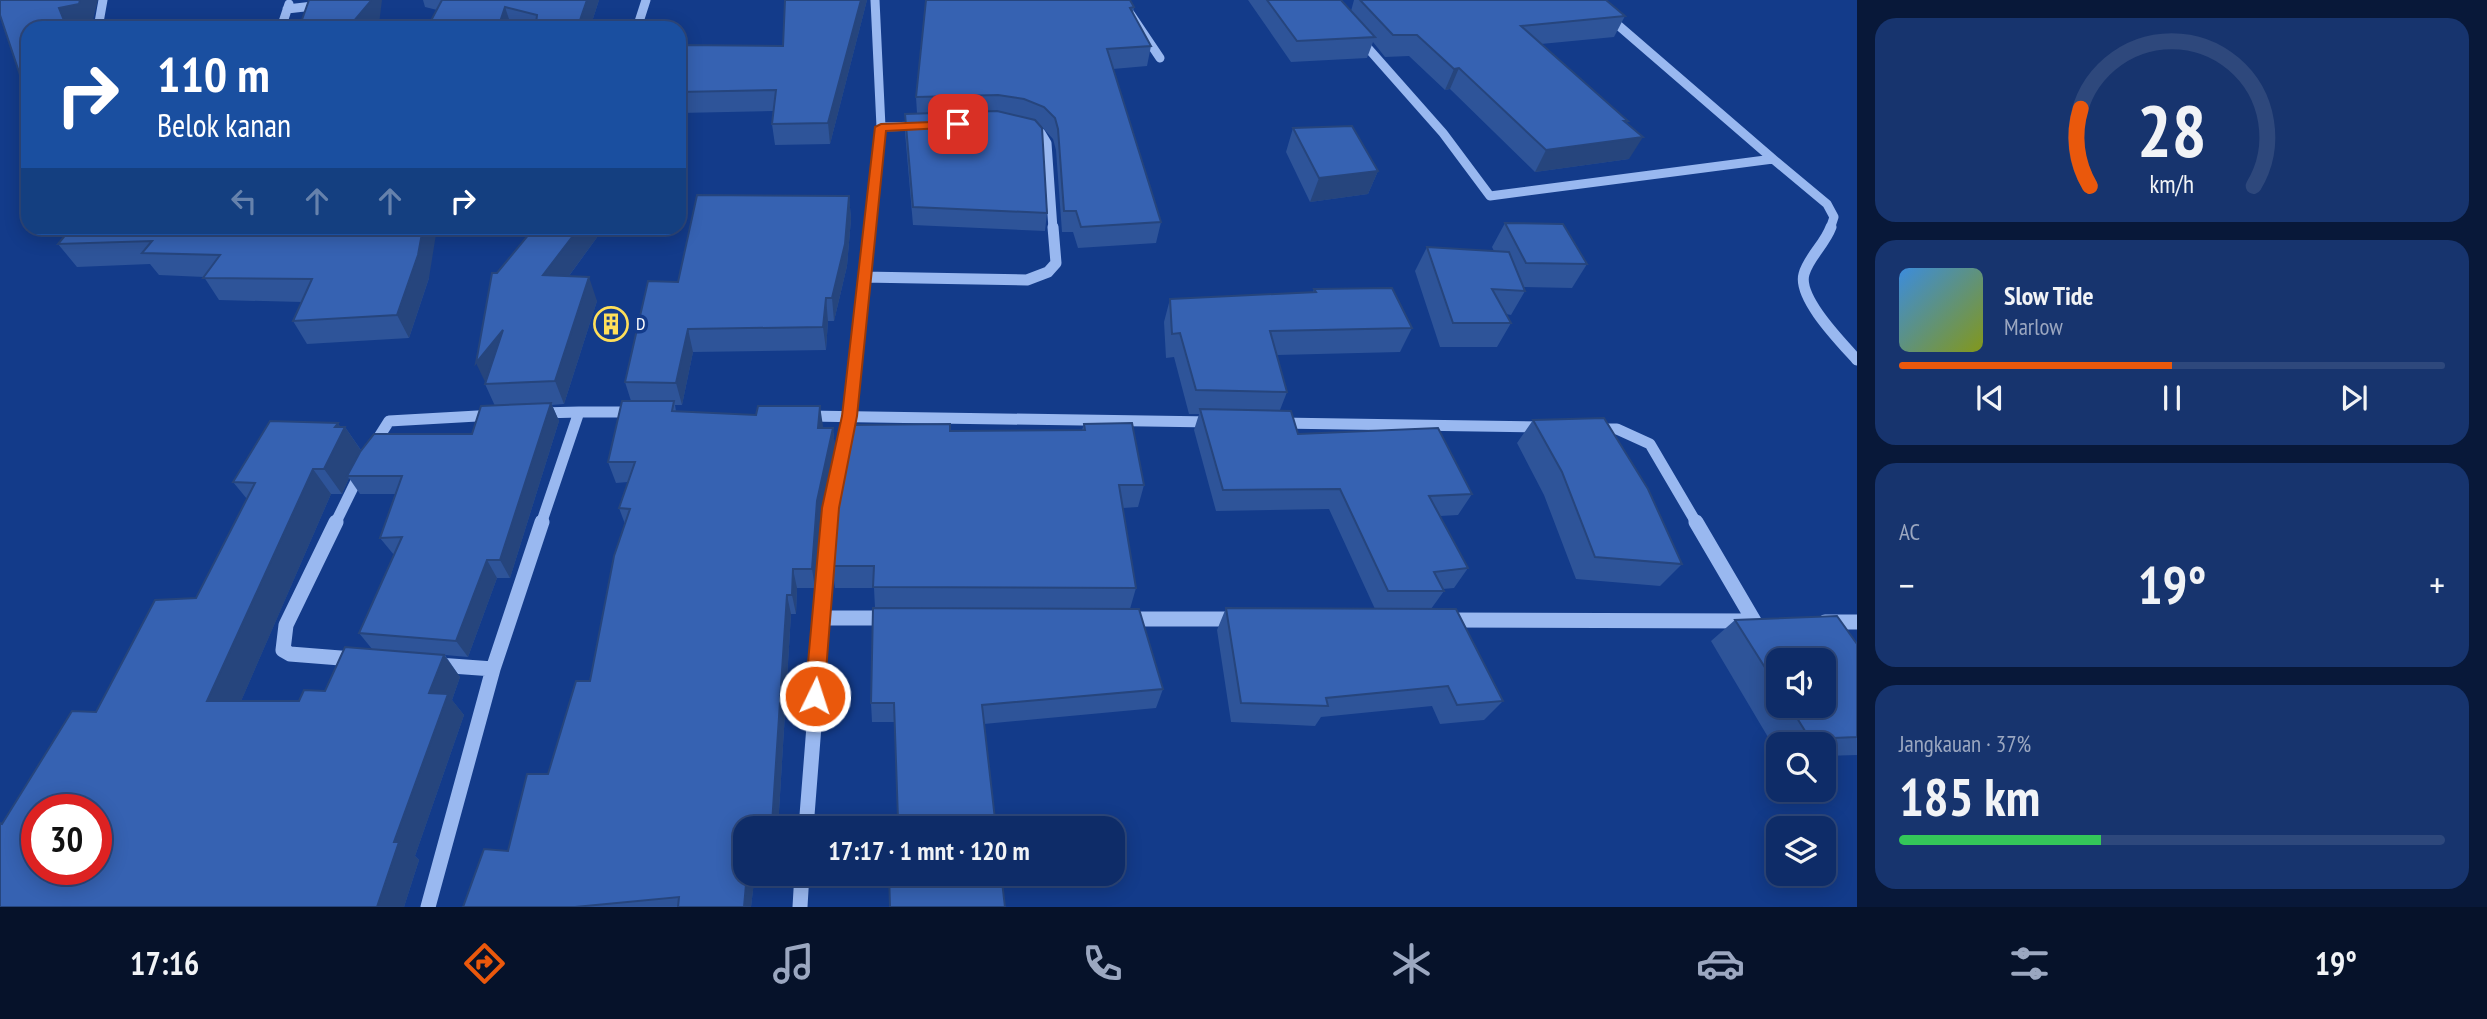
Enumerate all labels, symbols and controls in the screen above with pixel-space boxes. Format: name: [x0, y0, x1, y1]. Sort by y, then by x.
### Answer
text: 110 m: [157, 42, 270, 106]
icon: right: [42, 49, 133, 140]
text: 28: [2137, 83, 2207, 177]
pin: [928, 94, 988, 154]
text: Belok kanan: [157, 104, 291, 146]
icon: arrive: [939, 105, 977, 143]
text: km/h: [2150, 168, 2194, 200]
icon: left: [225, 182, 263, 220]
icon: ahead: [298, 182, 336, 220]
icon: ahead: [371, 182, 409, 220]
icon: right: [444, 182, 482, 220]
text: Slow Tide: [2004, 279, 2094, 312]
building icon: D: [592, 305, 630, 343]
place label: D: [636, 312, 645, 335]
text: Marlow: [2004, 312, 2063, 341]
icon: previous: [1971, 379, 2009, 417]
icon: pause: [2153, 379, 2191, 417]
icon: next: [2335, 379, 2373, 417]
text: AC: [1899, 517, 1920, 546]
text: 19°: [2138, 551, 2206, 618]
text: −: [1899, 560, 1915, 609]
text: +: [2429, 560, 2445, 609]
map controls: [1766, 648, 1836, 886]
button: sound: [1766, 648, 1836, 718]
position arrow: [778, 659, 852, 733]
text: Jangkauan · 37%: [1899, 729, 2031, 758]
button: search: [1766, 732, 1836, 802]
text: 185 km: [1899, 763, 2040, 830]
speed limit sign: 30: [21, 794, 112, 885]
button: layers: [1766, 816, 1836, 886]
text: 17:17 · 1 mnt · 120 m: [828, 834, 1030, 867]
icon: directions: [460, 939, 509, 988]
icon: music: [769, 939, 818, 988]
icon: phone: [1078, 939, 1127, 988]
icon: climate: [1387, 939, 1436, 988]
icon: car: [1696, 939, 1745, 988]
icon: filters: [2005, 939, 2054, 988]
text: 17:16: [130, 942, 199, 984]
text: 19°: [2315, 942, 2357, 984]

